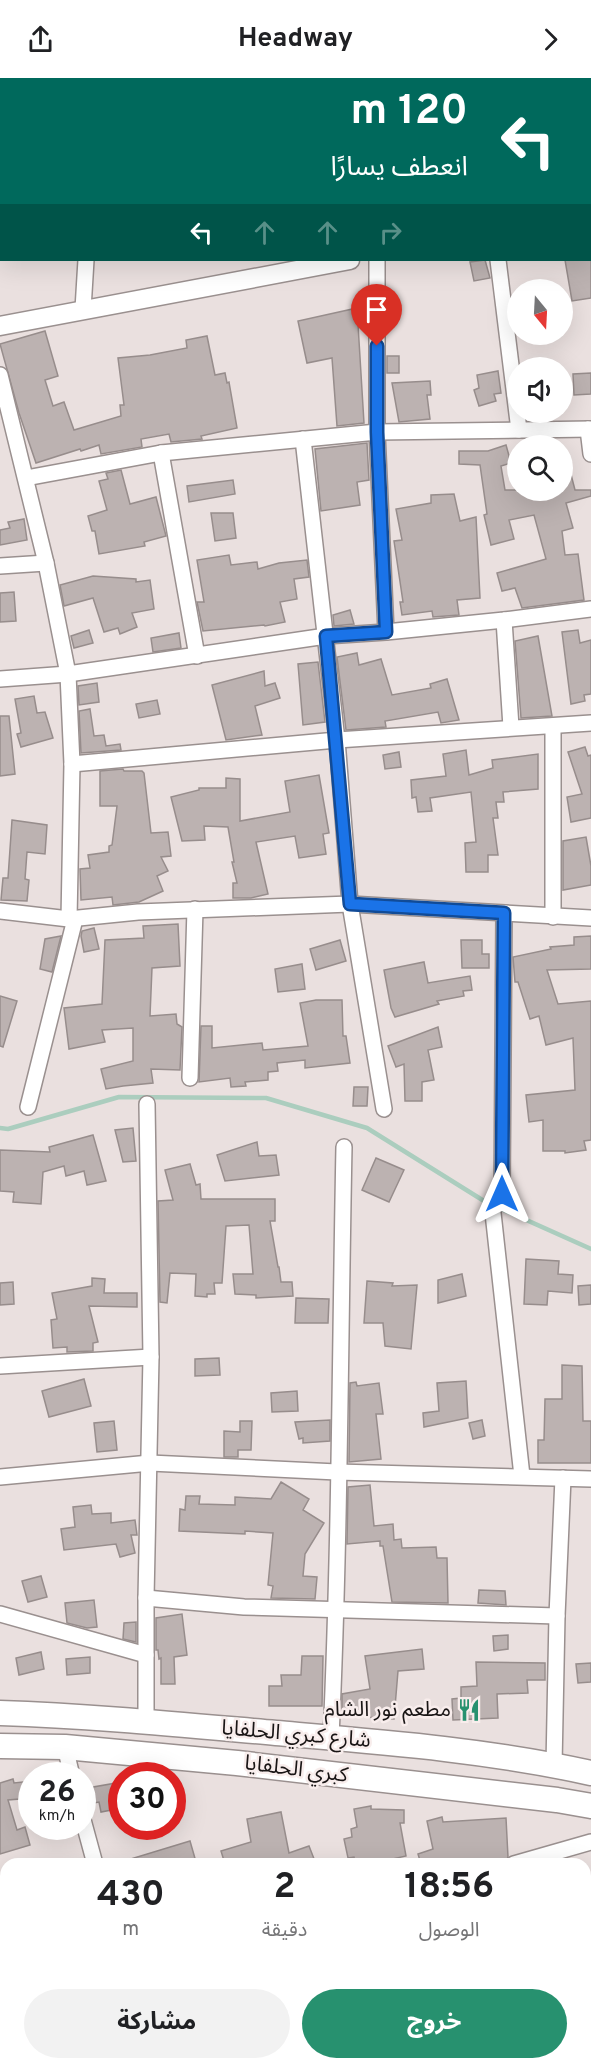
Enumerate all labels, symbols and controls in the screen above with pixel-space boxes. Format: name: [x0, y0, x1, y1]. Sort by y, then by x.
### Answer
text: Headway: [238, 22, 353, 56]
icon: share: [24, 23, 57, 56]
icon: forward: [534, 23, 567, 56]
text: 120 m: [351, 86, 468, 139]
icon: left: [489, 102, 567, 180]
text: انعطف يسارًا: [331, 151, 468, 185]
icon: left: [185, 216, 218, 249]
icon: ahead: [248, 216, 281, 249]
icon: ahead: [311, 216, 344, 249]
icon: right: [374, 216, 407, 249]
north arrow: [507, 279, 573, 345]
map controls: [507, 279, 573, 501]
pin: [351, 284, 402, 346]
icon: arrive: [360, 293, 393, 326]
button: sound: [507, 357, 573, 423]
button: search: [507, 435, 573, 501]
position arrow: [470, 1162, 534, 1226]
place label: مطعم نور الشام: [325, 1697, 451, 1725]
restaurant icon: مطعم نور الشام: [456, 1697, 482, 1723]
street label: شارع كبري الحلفايا: [220, 1715, 372, 1756]
street label: كبري الحلفايا: [243, 1750, 350, 1791]
speed limit sign: 30: [108, 1762, 186, 1840]
text: 26: [39, 1775, 75, 1812]
text: km/h: [39, 1807, 75, 1826]
text: 2: [273, 1865, 295, 1911]
text: 18:56: [404, 1865, 494, 1911]
text: 430: [97, 1873, 165, 1919]
text: m: [122, 1917, 139, 1943]
text: دقيقة: [262, 1918, 307, 1944]
text: الوصول: [419, 1918, 480, 1944]
button: مشاركة: [24, 1989, 290, 2058]
button: خروج: [302, 1989, 567, 2058]

